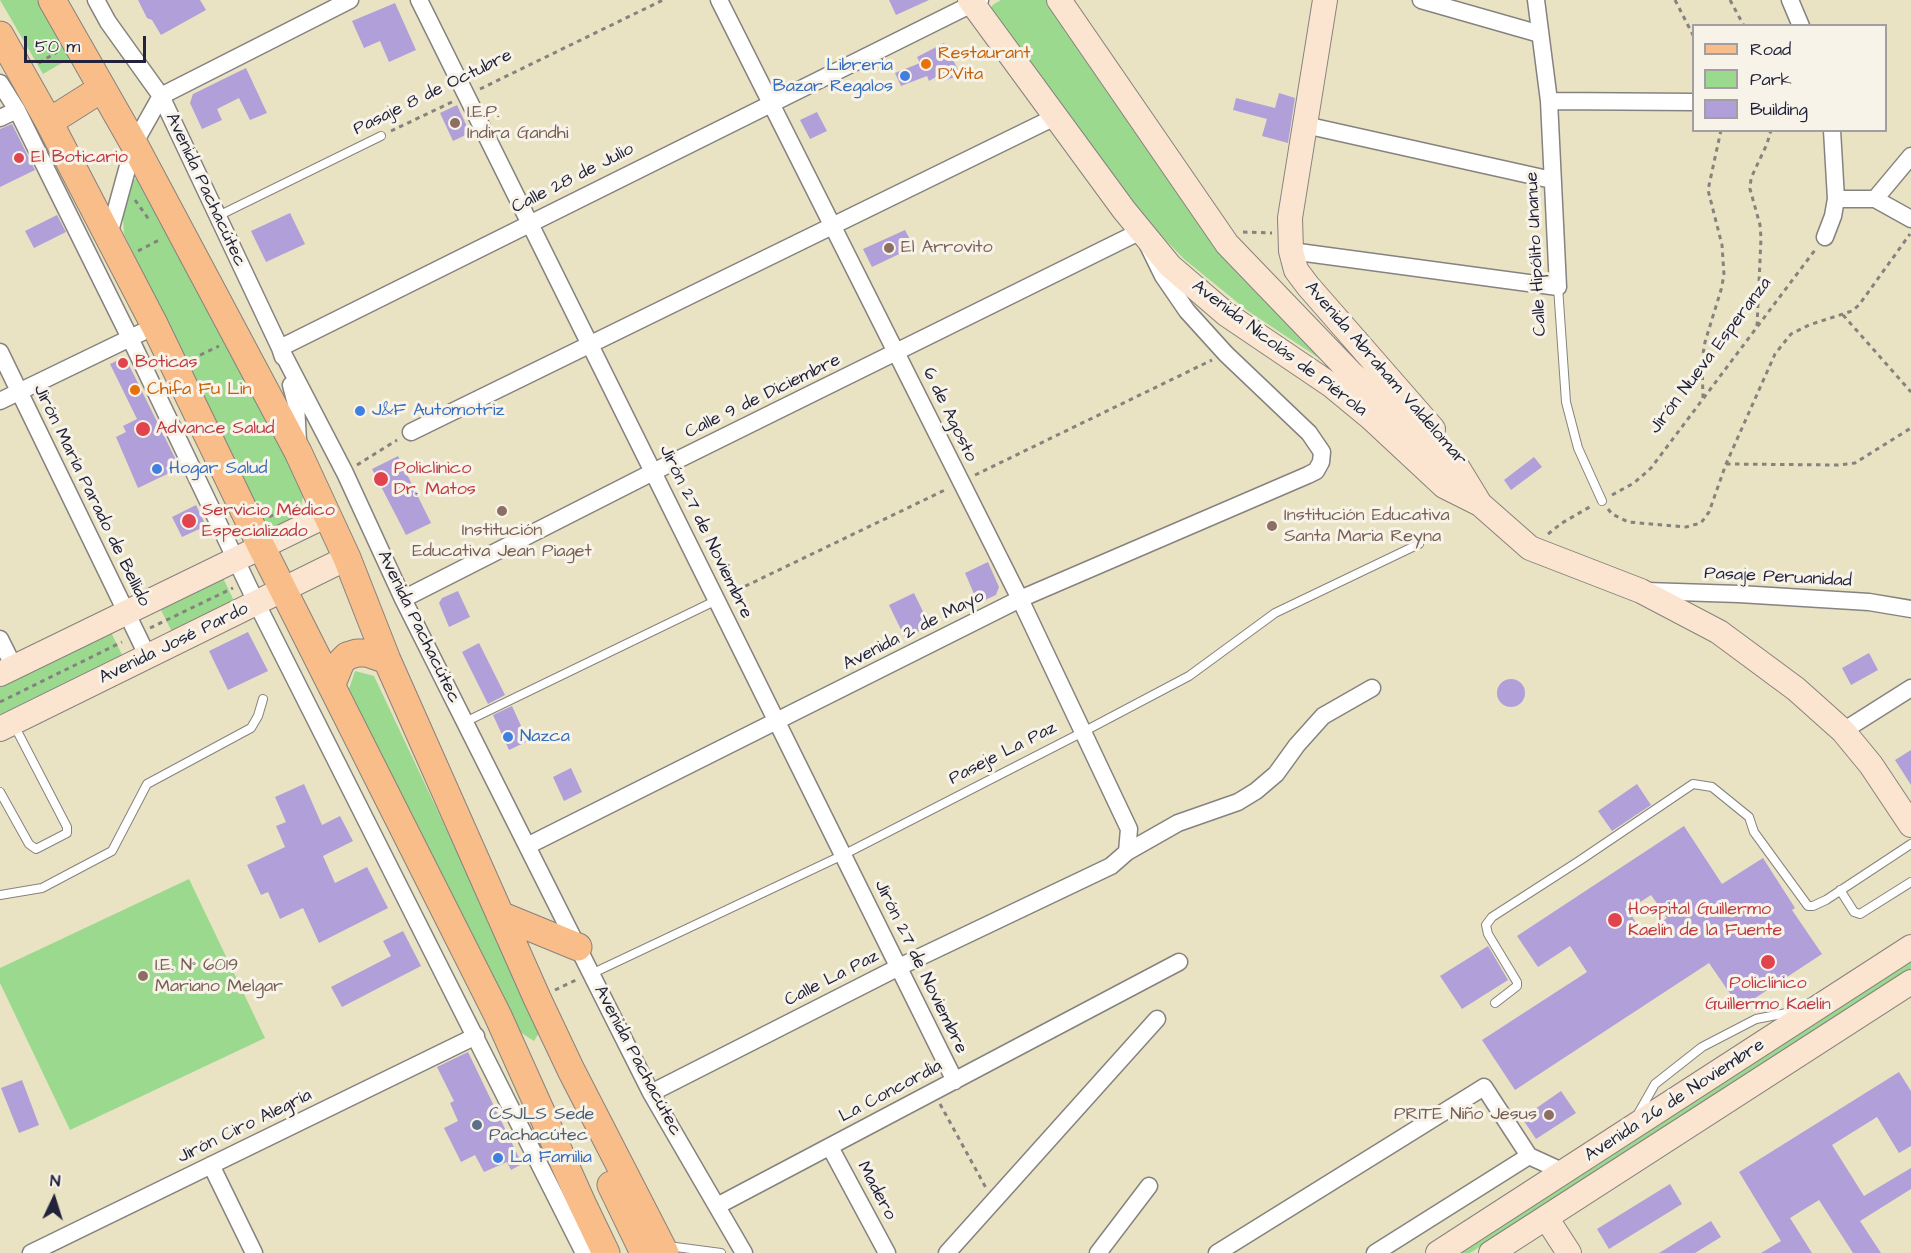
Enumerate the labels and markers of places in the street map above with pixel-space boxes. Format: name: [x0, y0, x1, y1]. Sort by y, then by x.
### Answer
place label: Restaurant D'Vita: [938, 43, 1031, 86]
place label: Libreria Bazar Regalos: [773, 55, 893, 98]
marker: Restaurant D'Vita: [919, 57, 933, 71]
marker: Libreria Bazar Regalos: [898, 69, 912, 83]
place label: I.E.P. Indira Gandhi: [467, 102, 568, 144]
marker: I.E.P. Indira Gandhi: [448, 116, 462, 130]
place label: El Boticario: [31, 147, 128, 169]
marker: El Boticario: [12, 151, 26, 165]
place label: El Arrovito: [901, 237, 993, 259]
marker: El Arrovito: [882, 241, 896, 255]
place label: Boticas: [135, 352, 198, 374]
marker: Boticas: [116, 356, 130, 370]
place label: Chifa Fu Lin: [147, 379, 251, 401]
marker: Chifa Fu Lin: [128, 383, 142, 397]
place label: J&F Automotriz: [372, 400, 504, 422]
marker: J&F Automotriz: [353, 404, 367, 418]
place label: Advance Salud: [156, 418, 275, 440]
marker: Advance Salud: [134, 420, 152, 438]
place label: Hogar Salud: [169, 458, 268, 480]
place label: Policlinico Dr. Matos: [394, 458, 476, 500]
marker: Hogar Salud: [150, 462, 164, 476]
marker: Policlinico Dr. Matos: [372, 470, 390, 488]
place label: Servicio Médico Especializado: [202, 500, 335, 542]
marker: Institución Educativa Jean Piaget: [495, 504, 509, 518]
place label: Institución Educativa Santa Maria Reyna: [1284, 505, 1450, 548]
marker: Servicio Médico Especializado: [180, 512, 198, 530]
marker: Institución Educativa Santa Maria Reyna: [1265, 519, 1279, 533]
place label: Institución Educativa Jean Piaget: [412, 520, 592, 562]
place label: Nazca: [520, 726, 570, 748]
marker: Nazca: [501, 730, 515, 744]
place label: Hospital Guillermo Kaelín de la Fuente: [1628, 899, 1782, 942]
marker: Hospital Guillermo Kaelín de la Fuente: [1606, 911, 1624, 929]
marker: Policlínico Guillermo Kaelín: [1759, 953, 1777, 971]
place label: I.E. N° 6019 Mariano Melgar: [155, 955, 283, 998]
marker: I.E. N° 6019 Mariano Melgar: [136, 969, 150, 983]
place label: Policlínico Guillermo Kaelín: [1705, 973, 1831, 1016]
place label: CSJLS Sede Pachacútec: [489, 1104, 594, 1146]
place label: PRITE Niño Jesus: [1394, 1104, 1537, 1126]
marker: PRITE Niño Jesus: [1542, 1108, 1556, 1122]
marker: CSJLS Sede Pachacútec: [470, 1118, 484, 1132]
place label: La Familia: [510, 1147, 592, 1169]
marker: La Familia: [491, 1151, 505, 1165]

